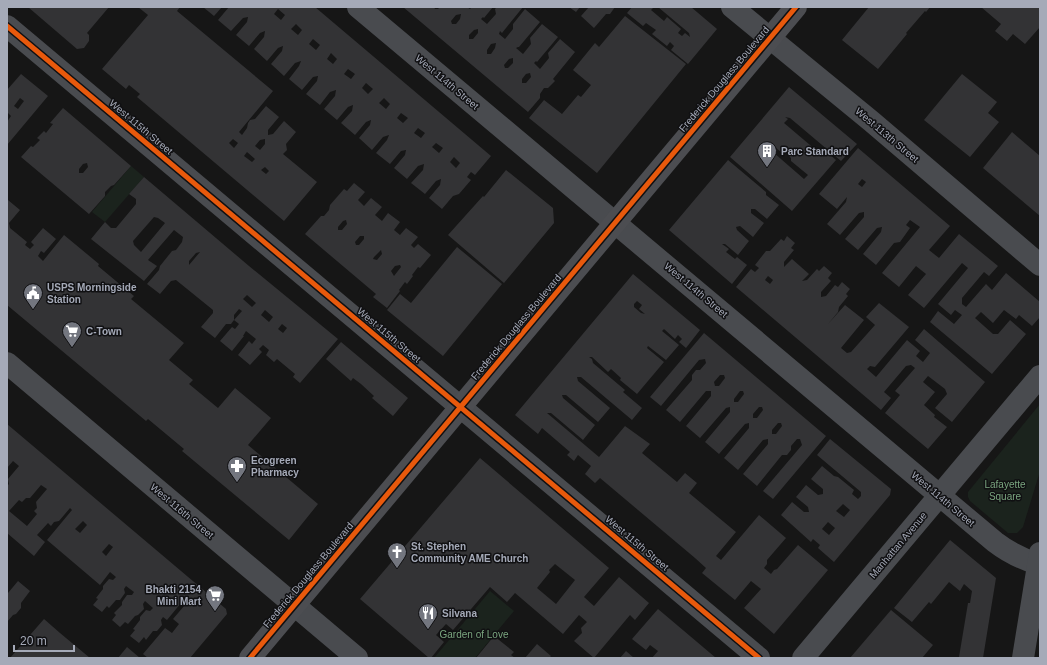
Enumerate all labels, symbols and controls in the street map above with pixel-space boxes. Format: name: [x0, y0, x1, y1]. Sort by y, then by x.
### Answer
street label: Frederick Douglass Boulevard: [677, 24, 771, 134]
street label: West 114th Street: [413, 52, 481, 112]
street label: West 115th Street: [107, 97, 175, 157]
street label: West 113th Street: [853, 105, 921, 165]
building icon: Parc Standard: [756, 140, 778, 168]
place label: Parc Standard: [781, 146, 849, 157]
street label: West 114th Street: [662, 260, 730, 320]
street label: Frederick Douglass Boulevard: [469, 272, 563, 382]
public building icon: USPS Morningside Station: [22, 282, 44, 310]
place label: USPS Morningside Station: [47, 282, 137, 305]
street label: West 115th Street: [355, 305, 423, 365]
supermarket icon: C-Town: [61, 320, 83, 348]
place label: C-Town: [86, 326, 122, 337]
pharmacy icon: Ecogreen Pharmacy: [226, 455, 248, 483]
place label: Ecogreen Pharmacy: [251, 455, 299, 478]
street label: West 114th Street: [909, 469, 977, 529]
park label: Lafayette Square: [984, 479, 1026, 502]
street label: West 116th Street: [148, 481, 216, 541]
street label: Manhattan Avenue: [867, 509, 929, 580]
street label: West 115th Street: [603, 513, 671, 573]
street label: Frederick Douglass Boulevard: [261, 520, 355, 630]
church icon: St. Stephen Community AME Church: [386, 541, 408, 569]
place label: St. Stephen Community AME Church: [411, 541, 528, 564]
place label: Bhakti 2154 Mini Mart: [145, 584, 202, 607]
supermarket icon: Bhakti 2154 Mini Mart: [204, 584, 226, 612]
restaurant icon: Silvana: [417, 602, 439, 630]
place label: Silvana: [442, 608, 477, 619]
scale bar: [14, 627, 74, 653]
park label: Garden of Love: [440, 629, 509, 640]
text: 20 m: [20, 634, 47, 648]

